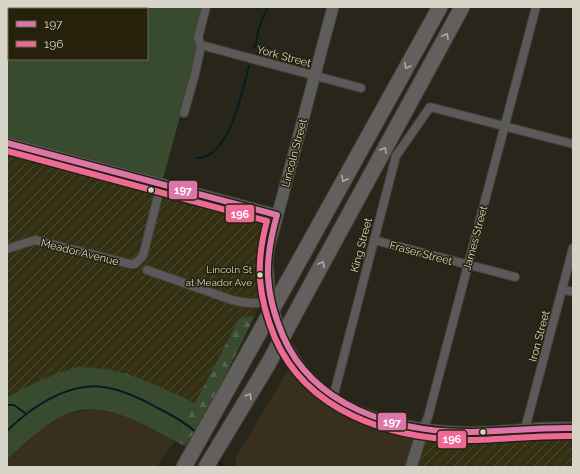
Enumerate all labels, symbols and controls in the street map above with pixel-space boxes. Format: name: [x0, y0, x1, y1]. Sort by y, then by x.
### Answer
legend: [8, 8, 148, 60]
text: 197: [44, 17, 63, 31]
one-way arrow: [442, 33, 449, 40]
text: 196: [44, 37, 63, 51]
street label: York Street: [255, 43, 313, 70]
one-way arrow: [405, 62, 412, 69]
street label: Lincoln Street: [279, 117, 310, 189]
one-way arrow: [380, 147, 387, 154]
one-way arrow: [342, 175, 349, 183]
line badge: 197: [168, 180, 198, 200]
text: 197: [174, 184, 193, 197]
unlabelled marker: [146, 185, 156, 195]
line badge: 196: [225, 204, 255, 223]
street label: James Street: [461, 204, 490, 272]
text: 196: [231, 208, 250, 221]
street label: King Street: [348, 216, 375, 274]
street label: Meador Avenue: [39, 236, 121, 269]
street label: Fraser Street: [388, 239, 454, 268]
one-way arrow: [317, 261, 325, 268]
place label: Lincoln St at Meador Ave: [186, 264, 253, 288]
marker: Lincoln St at Meador Ave: [255, 270, 265, 280]
street label: Iron Street: [526, 309, 553, 363]
one-way arrow: [244, 393, 251, 400]
line badge: 197: [377, 412, 407, 431]
text: 197: [383, 416, 402, 429]
unlabelled marker: [478, 427, 488, 437]
line badge: 196: [437, 430, 467, 449]
text: 196: [443, 433, 462, 446]

